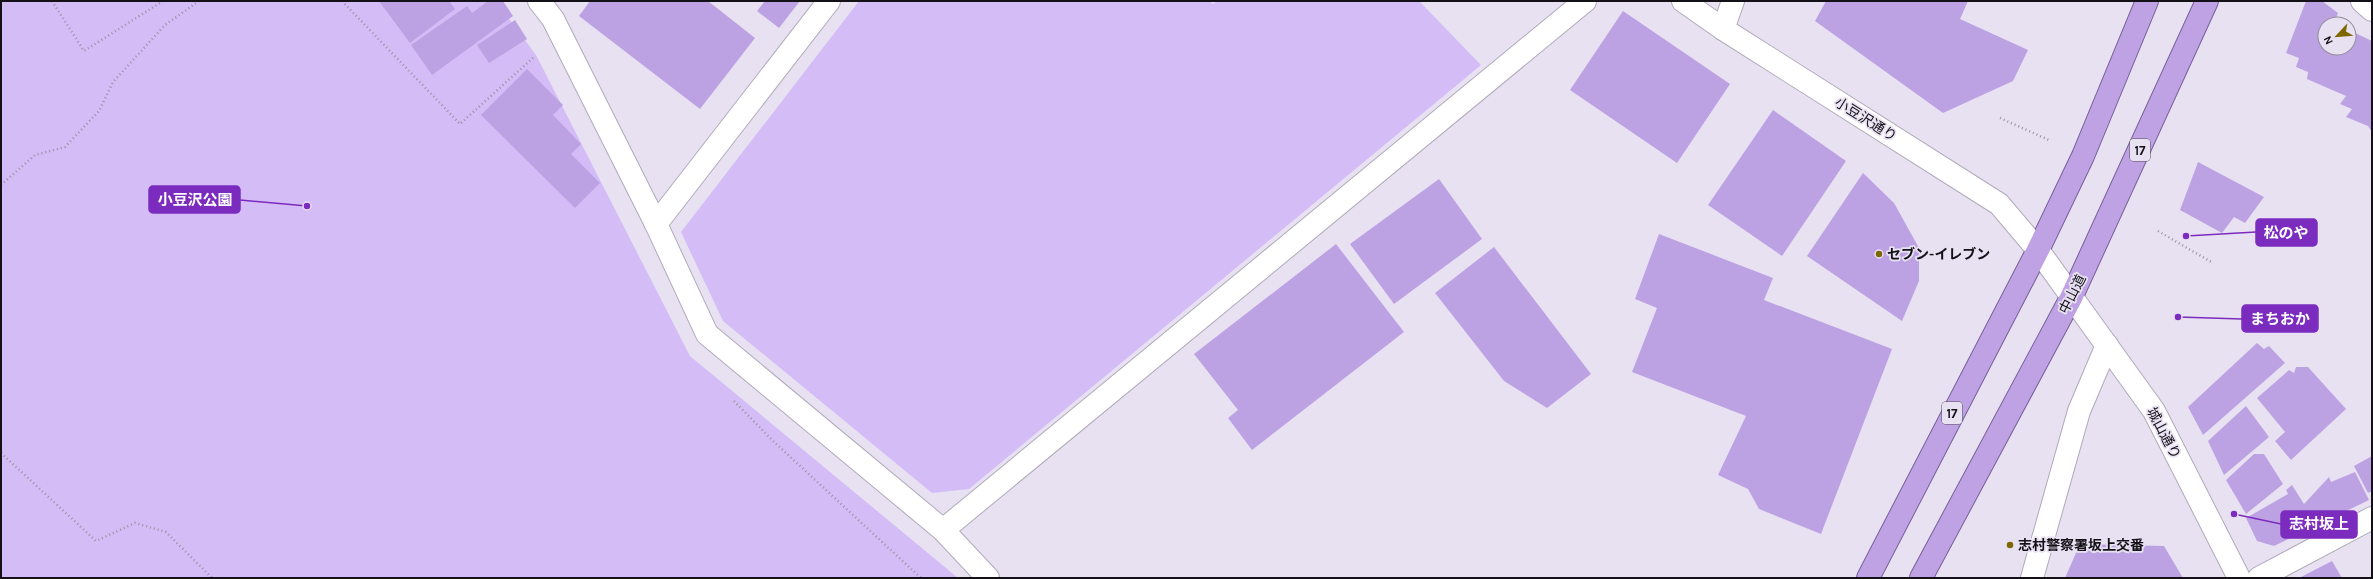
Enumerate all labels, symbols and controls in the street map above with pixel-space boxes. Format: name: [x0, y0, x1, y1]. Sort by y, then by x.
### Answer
north arrow: [2317, 16, 2357, 56]
text: N: [2321, 34, 2336, 47]
street label: 小豆沢通り: [1832, 94, 1900, 145]
road number: 17: [2130, 139, 2150, 161]
callout: 小豆沢公園: [149, 186, 240, 213]
text: 小豆沢公園: [157, 191, 233, 209]
callout: 松のや: [2256, 219, 2317, 246]
text: 松のや: [2263, 224, 2309, 242]
place label: セブン-イレブン: [1887, 246, 1990, 263]
marker: セブン-イレブン: [1874, 249, 1884, 259]
street label: 中山道: [2055, 272, 2090, 317]
callout: まちおか: [2242, 305, 2318, 332]
text: まちおか: [2250, 310, 2310, 328]
road number: 17: [1942, 402, 1962, 424]
street label: 城山通り: [2143, 405, 2184, 462]
callout: 志村坂上: [2281, 511, 2357, 538]
text: 志村坂上: [2289, 515, 2349, 533]
place label: 志村警察署坂上交番: [2018, 537, 2144, 554]
marker: 志村警察署坂上交番: [2005, 540, 2015, 550]

